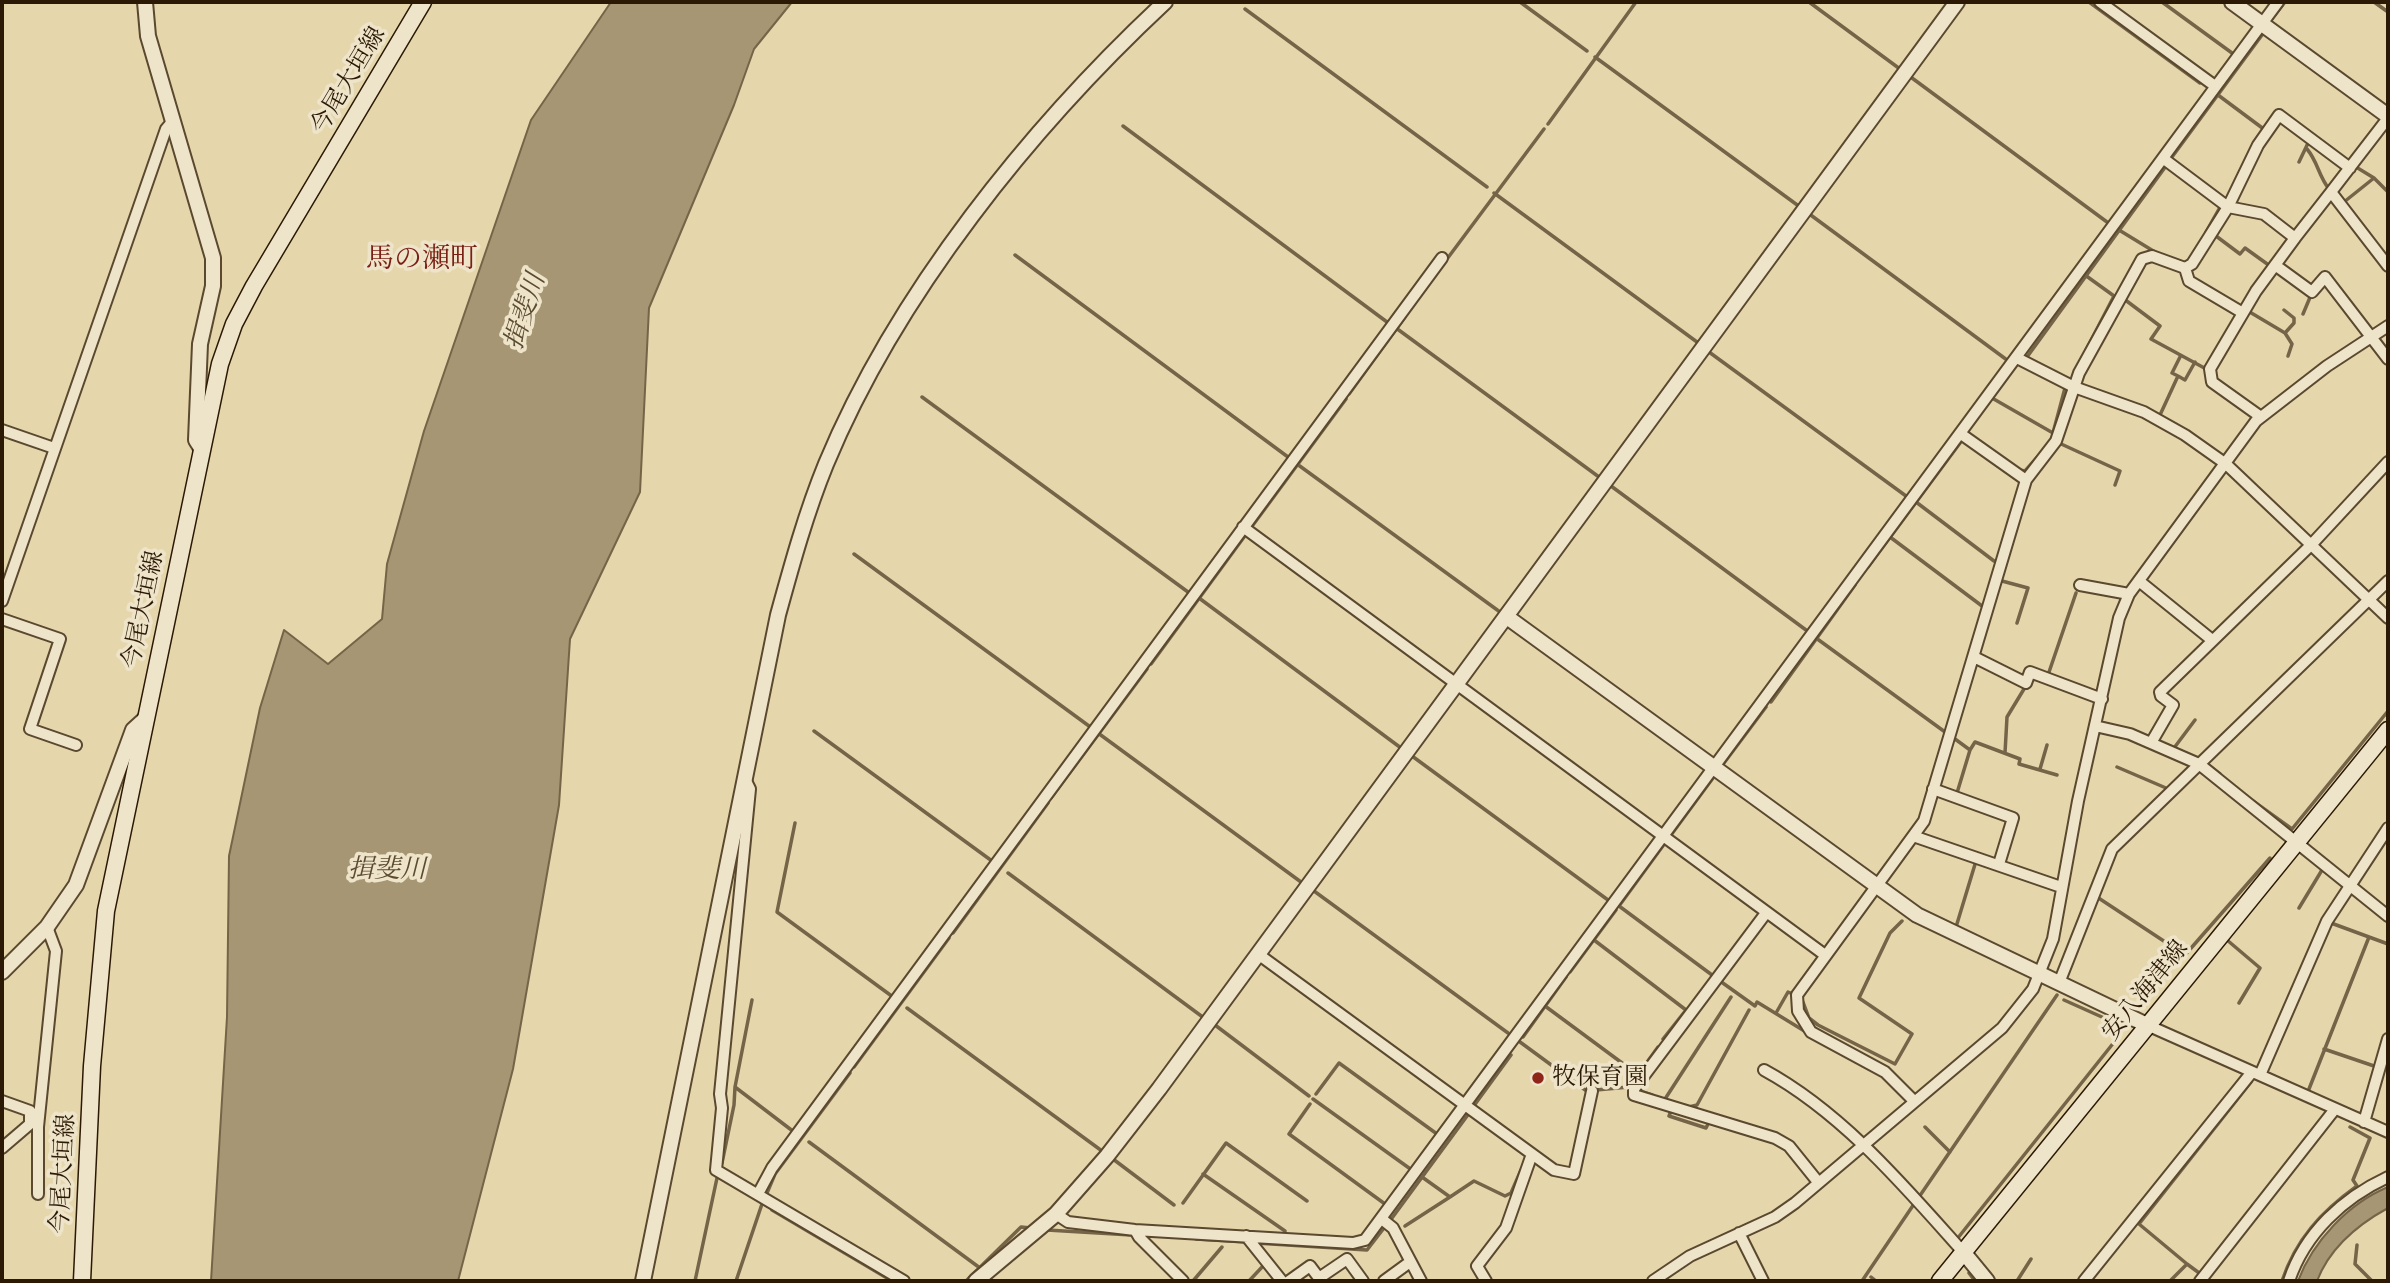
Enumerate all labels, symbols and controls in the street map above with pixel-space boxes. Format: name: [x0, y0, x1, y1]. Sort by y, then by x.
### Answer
street label: 今尾大垣線: [306, 22, 392, 140]
district label: 馬の瀬町: [366, 243, 478, 277]
water label: 揖斐川: [499, 270, 553, 354]
street label: 今尾大垣線: [117, 548, 171, 672]
water label: 揖斐川: [348, 854, 426, 886]
street label: 安八海津線: [2097, 935, 2195, 1047]
place label: 牧保育園: [1552, 1064, 1648, 1092]
marker: 牧保育園: [1530, 1070, 1546, 1086]
street label: 今尾大垣線: [46, 1113, 82, 1235]

